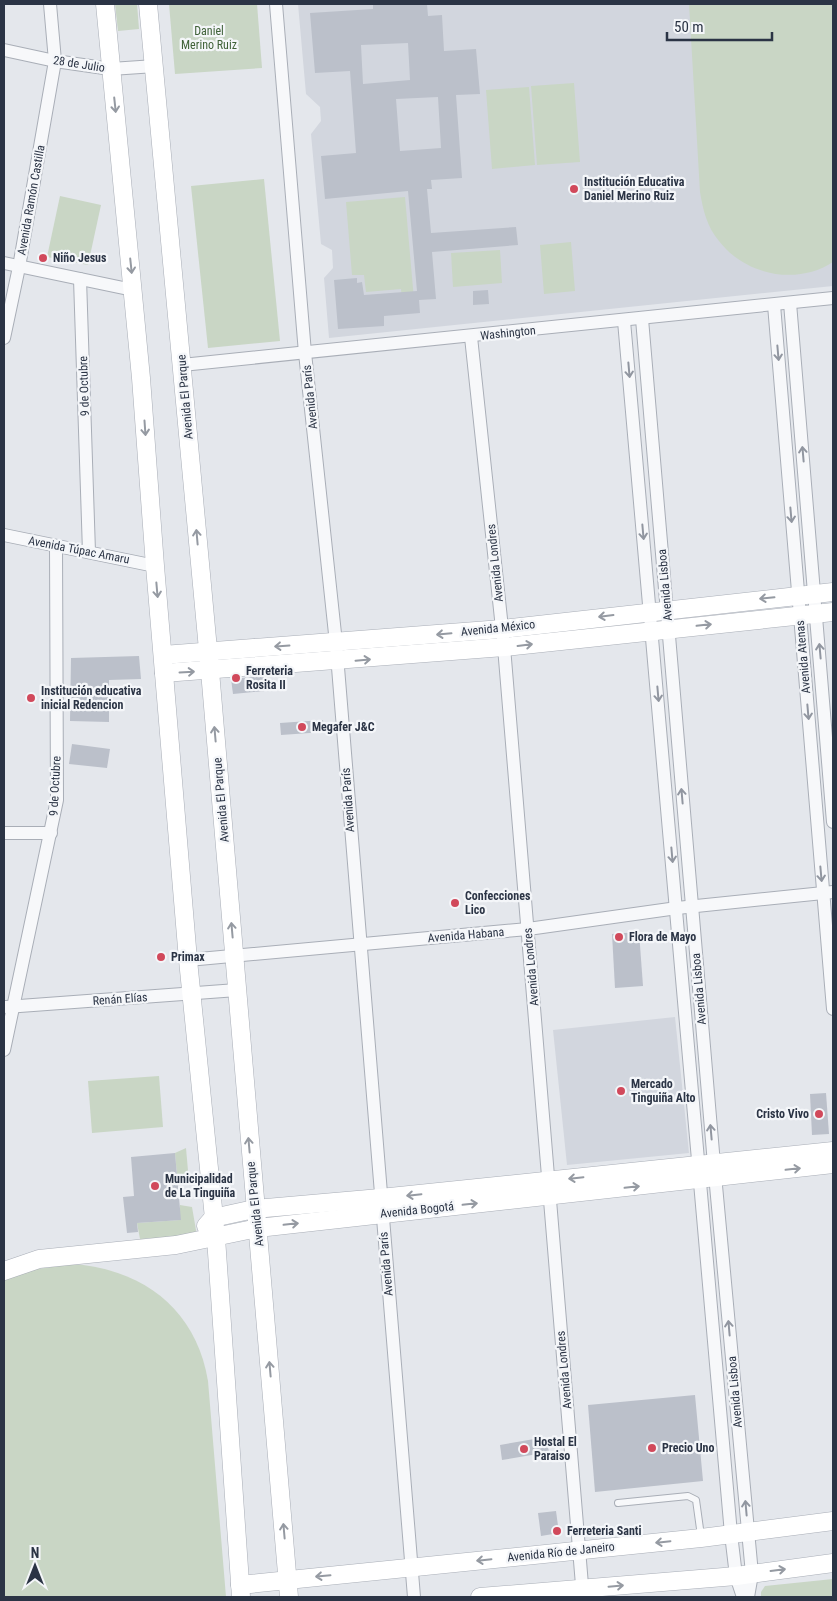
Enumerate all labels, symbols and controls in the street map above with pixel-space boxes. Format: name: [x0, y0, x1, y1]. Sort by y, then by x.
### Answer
scale bar: [667, 10, 772, 42]
text: 50 m: [674, 18, 704, 36]
park label: Daniel Merino Ruiz: [181, 24, 237, 52]
street label: 28 de Julio: [52, 53, 106, 75]
one-way arrow: [110, 96, 120, 112]
street label: Avenida Ramón Castilla: [14, 144, 48, 256]
place label: Institución Educativa Daniel Merino Ruiz: [584, 175, 685, 203]
marker: Institución Educativa Daniel Merino Ruiz: [568, 183, 580, 195]
place label: Niño Jesus: [53, 251, 107, 265]
marker: Niño Jesus: [37, 252, 49, 264]
one-way arrow: [126, 258, 135, 274]
street label: Washington: [480, 323, 537, 343]
one-way arrow: [773, 345, 783, 361]
street label: Avenida El Parque: [174, 354, 196, 440]
street label: 9 de Octubre: [76, 355, 92, 416]
one-way arrow: [624, 362, 633, 378]
street label: Avenida París: [300, 364, 320, 430]
one-way arrow: [140, 420, 150, 436]
one-way arrow: [798, 447, 807, 463]
one-way arrow: [786, 507, 796, 523]
street label: Avenida Londres: [484, 523, 506, 603]
one-way arrow: [638, 523, 648, 539]
one-way arrow: [192, 529, 202, 545]
street label: Avenida Túpac Amaru: [27, 533, 131, 567]
street label: Avenida Lisboa: [655, 548, 675, 621]
one-way arrow: [152, 582, 162, 598]
one-way arrow: [760, 593, 776, 603]
one-way arrow: [598, 611, 614, 621]
street label: Avenida México: [460, 617, 536, 639]
one-way arrow: [696, 620, 712, 630]
street label: Avenida Atenas: [793, 620, 813, 694]
one-way arrow: [437, 629, 453, 639]
one-way arrow: [517, 640, 533, 650]
one-way arrow: [275, 642, 291, 651]
one-way arrow: [815, 643, 824, 659]
one-way arrow: [355, 655, 371, 664]
place label: Ferreteria Rosita II: [246, 664, 293, 692]
one-way arrow: [179, 668, 195, 677]
marker: Ferreteria Rosita II: [230, 672, 242, 684]
place label: Institución educativa inicial Redencion: [41, 684, 142, 712]
one-way arrow: [653, 685, 663, 701]
marker: Institución educativa inicial Redencion: [25, 692, 37, 704]
one-way arrow: [803, 704, 813, 720]
place label: Megafer J&C: [312, 720, 375, 734]
marker: Megafer J&C: [296, 721, 308, 733]
one-way arrow: [211, 726, 220, 742]
street label: 9 de Octubre: [46, 755, 64, 816]
street label: Avenida El Parque: [210, 757, 232, 843]
street label: Avenida París: [339, 767, 357, 833]
one-way arrow: [678, 788, 687, 804]
one-way arrow: [667, 847, 677, 863]
one-way arrow: [816, 866, 826, 882]
place label: Confecciones Lico: [465, 889, 531, 917]
marker: Confecciones Lico: [449, 897, 461, 909]
one-way arrow: [228, 923, 237, 939]
street label: Avenida Habana: [427, 925, 505, 945]
street label: Avenida Londres: [521, 927, 541, 1007]
place label: Flora de Mayo: [629, 930, 696, 944]
marker: Flora de Mayo: [613, 931, 625, 943]
place label: Primax: [171, 950, 205, 964]
marker: Primax: [155, 951, 167, 963]
street label: Avenida Lisboa: [689, 952, 709, 1025]
street label: Renán Elías: [92, 990, 148, 1008]
place label: Mercado Tinguiña Alto: [631, 1077, 695, 1105]
marker: Mercado Tinguiña Alto: [615, 1085, 627, 1097]
place label: Cristo Vivo: [756, 1107, 809, 1121]
marker: Cristo Vivo: [813, 1108, 825, 1120]
one-way arrow: [706, 1124, 716, 1140]
one-way arrow: [245, 1137, 254, 1153]
street label: Avenida El Parque: [244, 1161, 266, 1247]
one-way arrow: [785, 1164, 801, 1174]
place label: Municipalidad de La Tinguiña: [165, 1172, 236, 1200]
one-way arrow: [568, 1173, 584, 1183]
marker: Municipalidad de La Tinguiña: [149, 1180, 161, 1192]
one-way arrow: [623, 1182, 639, 1192]
one-way arrow: [407, 1190, 423, 1200]
street label: Avenida Bogotá: [379, 1199, 455, 1221]
one-way arrow: [462, 1200, 478, 1209]
one-way arrow: [283, 1219, 299, 1229]
street label: Avenida París: [376, 1231, 396, 1297]
one-way arrow: [724, 1321, 734, 1337]
street label: Avenida Londres: [554, 1330, 574, 1410]
street label: Avenida Lisboa: [725, 1355, 745, 1428]
one-way arrow: [265, 1362, 275, 1378]
place label: Hostal El Paraiso: [534, 1435, 577, 1463]
place label: Precio Uno: [662, 1441, 714, 1455]
marker: Precio Uno: [646, 1442, 658, 1454]
marker: Hostal El Paraiso: [518, 1443, 530, 1455]
one-way arrow: [741, 1500, 750, 1516]
one-way arrow: [279, 1523, 289, 1539]
place label: Ferreteria Santi: [567, 1524, 641, 1538]
marker: Ferreteria Santi: [551, 1525, 563, 1537]
one-way arrow: [656, 1537, 672, 1546]
street label: Avenida Río de Janeiro: [507, 1539, 615, 1565]
north arrow: [10, 1541, 60, 1591]
text: N: [31, 1545, 39, 1561]
one-way arrow: [477, 1555, 493, 1565]
one-way arrow: [770, 1565, 786, 1575]
one-way arrow: [315, 1572, 331, 1581]
one-way arrow: [608, 1581, 624, 1591]

